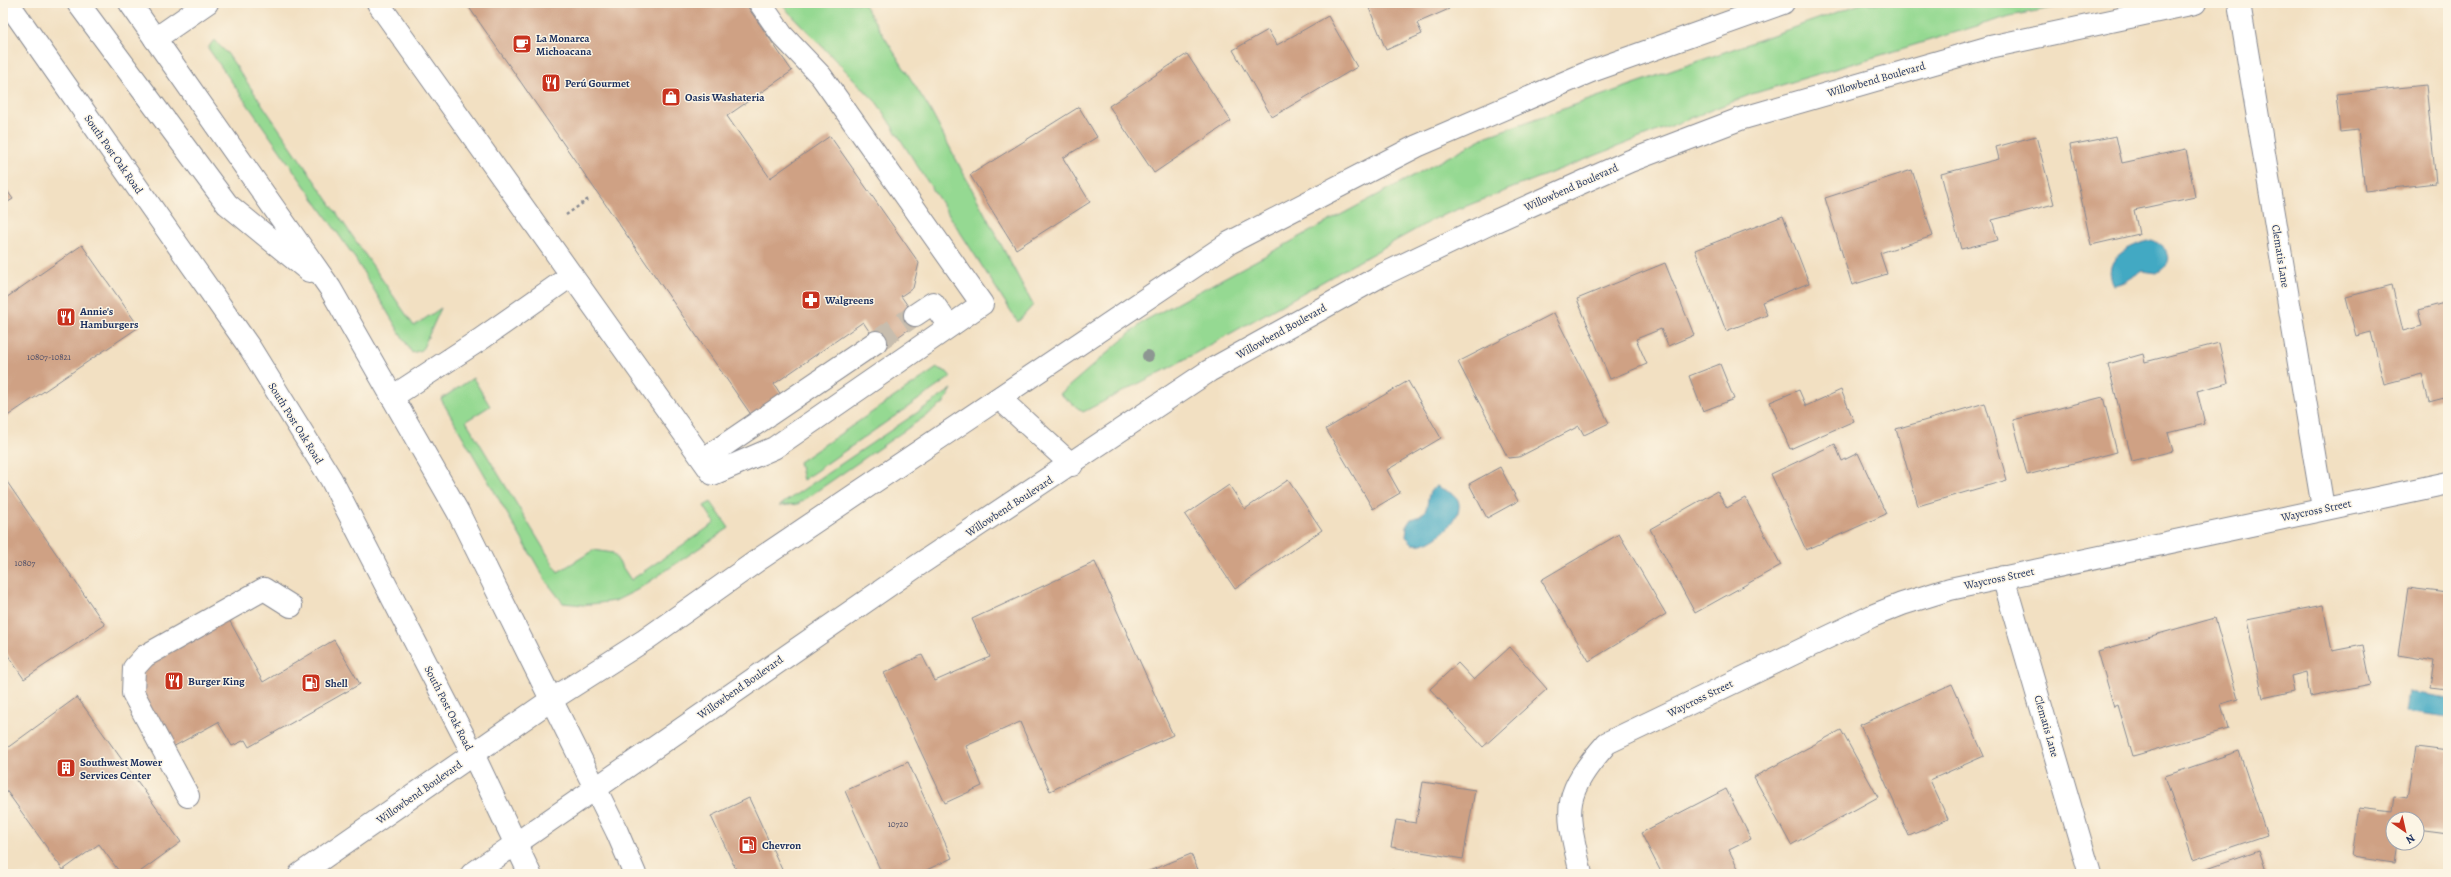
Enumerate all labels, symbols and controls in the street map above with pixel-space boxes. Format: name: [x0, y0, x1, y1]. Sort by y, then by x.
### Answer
place label: La Monarca Michoacana: [536, 31, 592, 59]
cafe icon: La Monarca Michoacana: [511, 33, 533, 55]
street label: Willowbend Boulevard: [1824, 58, 1927, 101]
restaurant icon: Perú Gourmet: [540, 72, 562, 94]
place label: Perú Gourmet: [565, 76, 630, 91]
shop icon: Oasis Washateria: [660, 86, 682, 108]
place label: Oasis Washateria: [685, 90, 765, 105]
street label: South Post Oak Road: [81, 112, 147, 197]
street label: Willowbend Boulevard: [1521, 160, 1621, 215]
street label: Clematis Lane: [2268, 223, 2293, 289]
pharmacy icon: Walgreens: [800, 289, 822, 311]
place label: Walgreens: [824, 293, 874, 308]
street label: Willowbend Boulevard: [1232, 300, 1329, 363]
place label: Annie's Hamburgers: [79, 304, 139, 332]
restaurant icon: Annie's Hamburgers: [55, 306, 77, 328]
house number: 10807-10821: [27, 351, 71, 363]
street label: South Post Oak Road: [264, 380, 327, 467]
street label: Willowbend Boulevard: [962, 472, 1056, 541]
street label: Waycross Street: [2279, 496, 2353, 525]
house number: 10807: [15, 557, 36, 569]
street label: Waycross Street: [1962, 564, 2036, 593]
street label: Willowbend Boulevard: [694, 652, 786, 723]
street label: South Post Oak Road: [421, 663, 476, 753]
restaurant icon: Burger King: [163, 670, 185, 692]
fuel station icon: Shell: [300, 672, 322, 694]
place label: Burger King: [188, 674, 245, 689]
place label: Shell: [325, 676, 348, 691]
street label: Waycross Street: [1664, 676, 1736, 721]
street label: Clematis Lane: [2031, 693, 2063, 759]
place label: Southwest Mower Services Center: [80, 755, 163, 783]
building icon: Southwest Mower Services Center: [55, 757, 77, 779]
street label: Willowbend Boulevard: [373, 757, 465, 828]
north arrow: [2385, 811, 2425, 851]
house number: 10720: [888, 818, 909, 830]
text: N: [2403, 830, 2418, 847]
fuel station icon: Chevron: [737, 834, 759, 856]
place label: Chevron: [762, 838, 801, 853]

